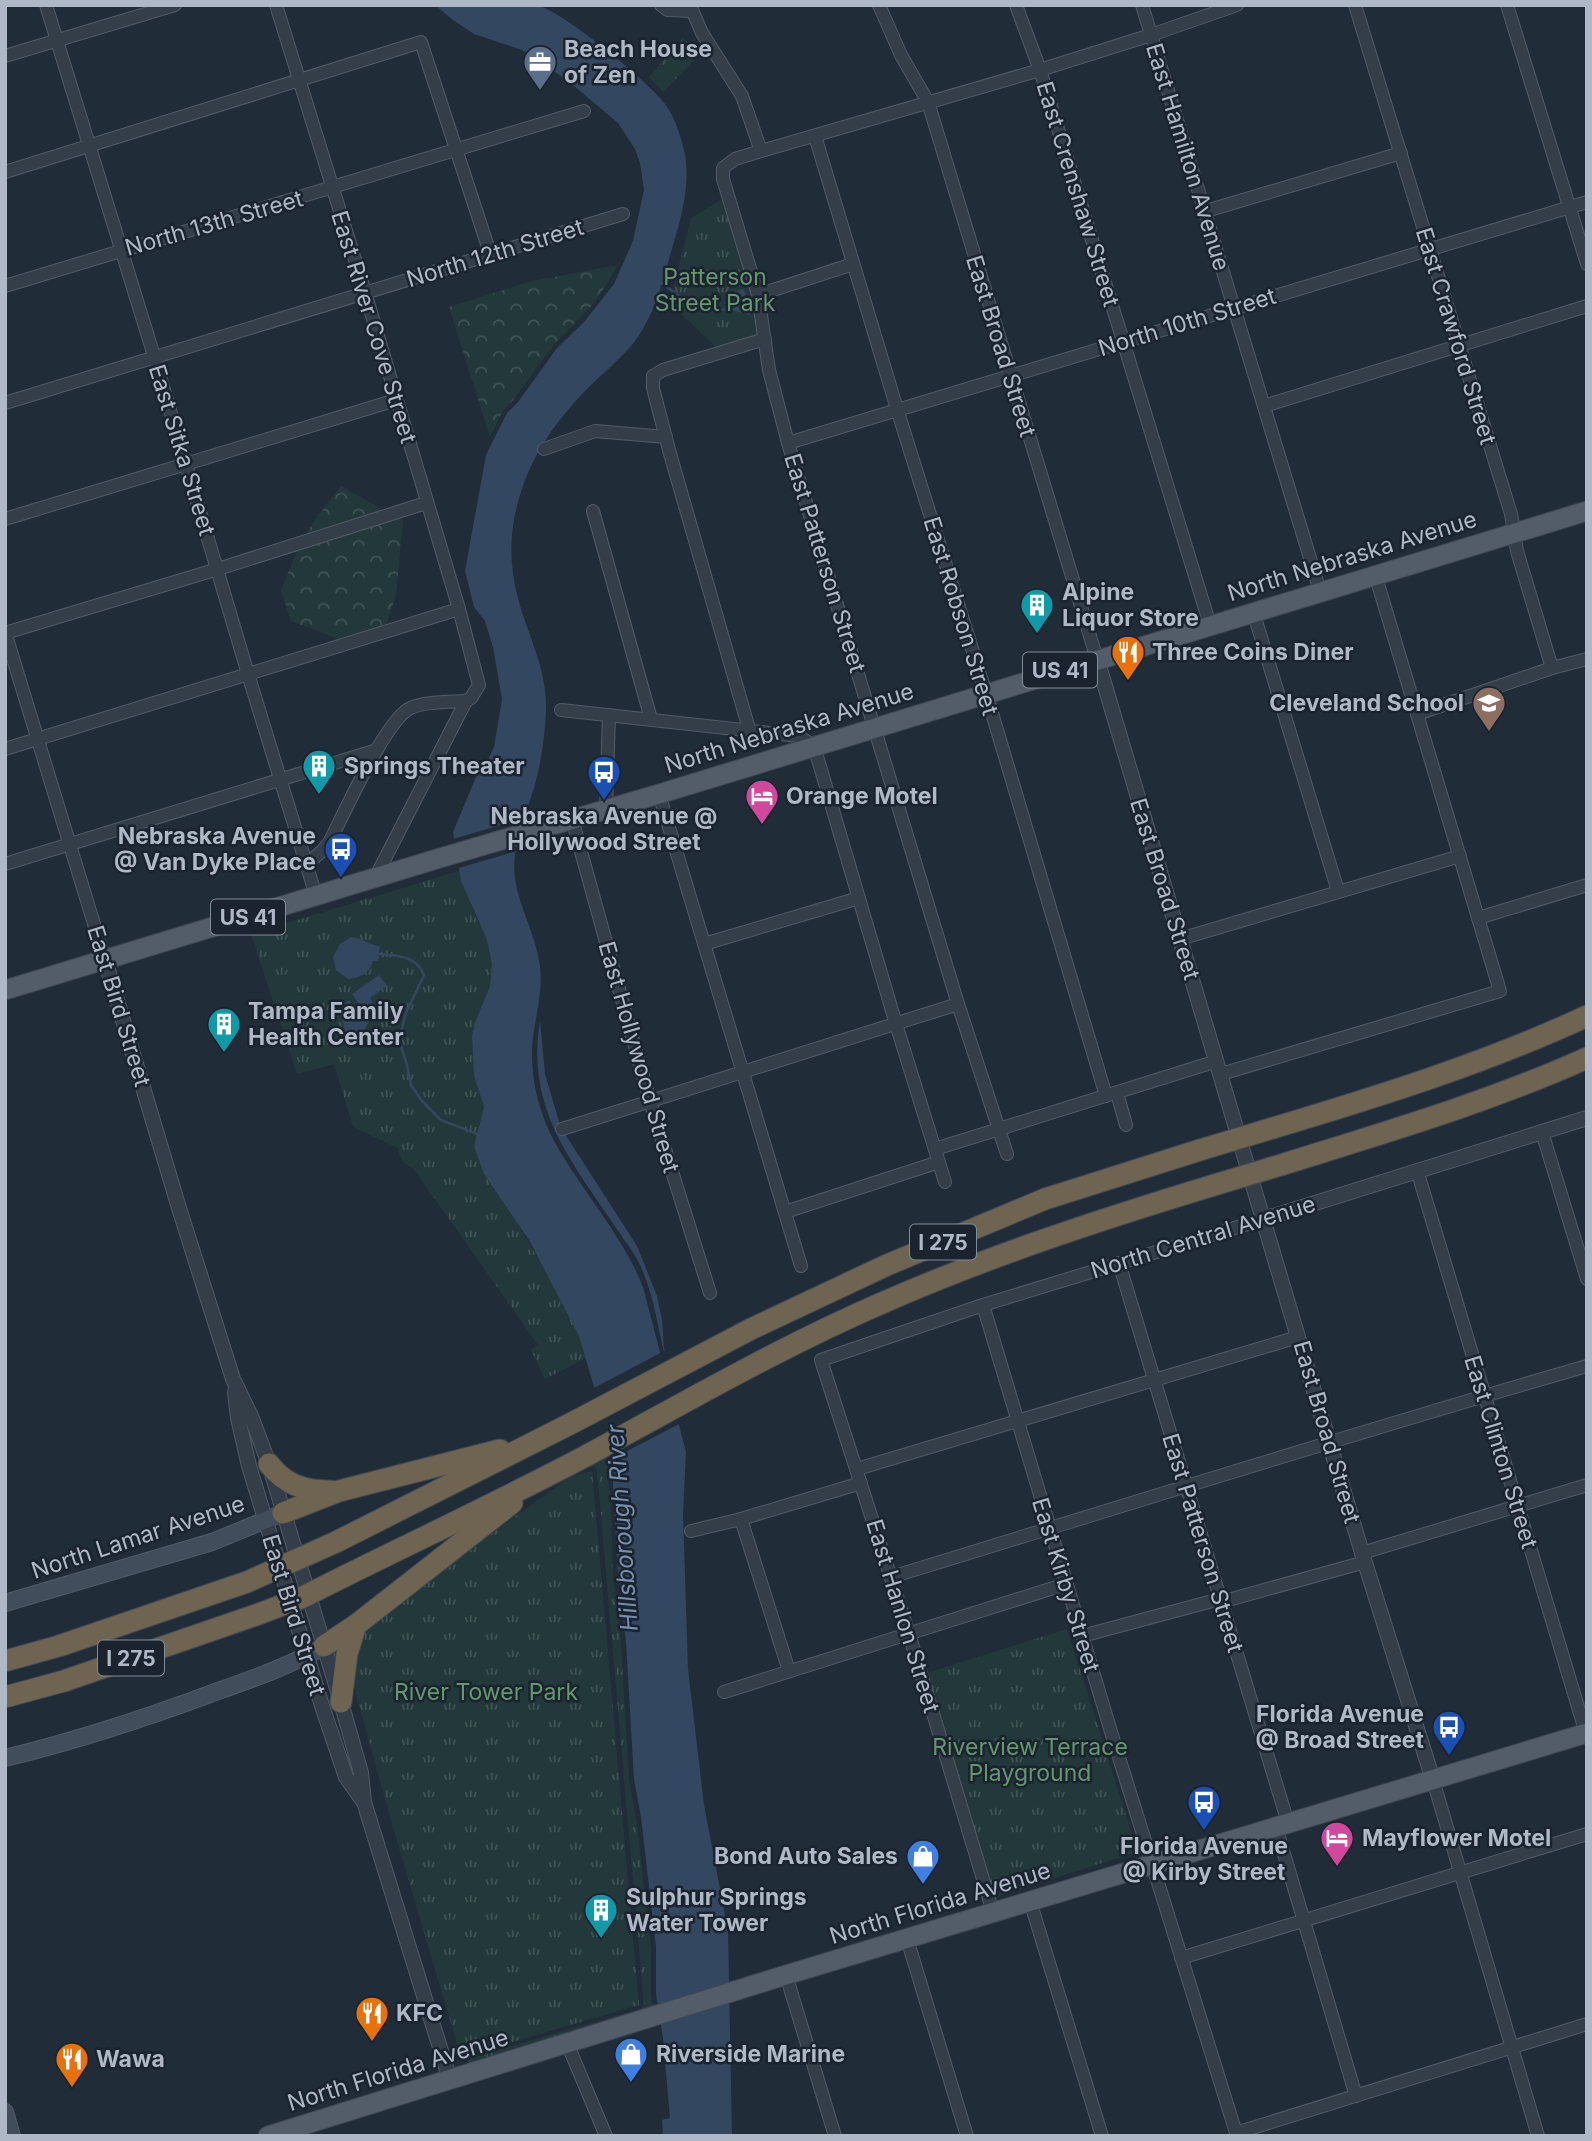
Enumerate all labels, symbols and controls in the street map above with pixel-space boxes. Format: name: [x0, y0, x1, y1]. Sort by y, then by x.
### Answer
place label: Beach House of Zen: [564, 35, 712, 89]
street label: East Hamilton Avenue: [1140, 40, 1236, 274]
office icon: Beach House of Zen: [521, 43, 559, 92]
street label: East Crenshaw Street: [1030, 78, 1126, 310]
street label: North 13th Street: [122, 184, 307, 262]
street label: East River Cove Street: [325, 207, 423, 447]
street label: North 12th Street: [403, 213, 587, 293]
street label: East Crawford Street: [1410, 224, 1502, 448]
street label: East Broad Street: [960, 252, 1042, 441]
park label: Patterson Street Park: [655, 263, 776, 317]
street label: North 10th Street: [1095, 282, 1280, 362]
street label: East Sitka Street: [143, 361, 221, 539]
street label: East Patterson Street: [778, 450, 872, 676]
street label: North Nebraska Avenue: [1224, 505, 1480, 607]
street label: East Robson Street: [917, 513, 1005, 719]
place label: Alpine Liquor Store: [1062, 578, 1199, 632]
building icon: Alpine Liquor Store: [1018, 586, 1056, 635]
restaurant icon: Three Coins Diner: [1109, 633, 1147, 682]
place label: Three Coins Diner: [1152, 638, 1354, 666]
road number: US 41: [1023, 652, 1097, 688]
street label: North Nebraska Avenue: [661, 677, 917, 779]
school or university icon: Cleveland School: [1470, 684, 1508, 733]
place label: Cleveland School: [1269, 689, 1464, 717]
building icon: Springs Theater: [300, 747, 338, 796]
place label: Springs Theater: [344, 752, 525, 780]
bus stop icon: Nebraska Avenue @ Hollywood Street: [585, 753, 623, 802]
hotel icon: Orange Motel: [743, 777, 781, 826]
place label: Orange Motel: [786, 782, 938, 810]
street label: East Broad Street: [1124, 795, 1206, 984]
place label: Nebraska Avenue @ Hollywood Street: [490, 802, 718, 856]
place label: Nebraska Avenue @ Van Dyke Place: [114, 822, 316, 876]
bus stop icon: Nebraska Avenue @ Van Dyke Place: [322, 830, 360, 879]
road number: US 41: [211, 900, 285, 934]
street label: East Bird Street: [81, 922, 157, 1090]
street label: East Hollywood Street: [593, 938, 686, 1176]
place label: Tampa Family Health Center: [248, 997, 404, 1051]
building icon: Tampa Family Health Center: [205, 1005, 243, 1054]
street label: North Central Avenue: [1087, 1189, 1319, 1285]
road number: I 275: [910, 1224, 976, 1260]
street label: East Broad Street: [1288, 1337, 1367, 1527]
street label: East Clinton Street: [1458, 1352, 1544, 1552]
water label: Hillsborough River: [600, 1423, 644, 1632]
street label: East Patterson Street: [1156, 1430, 1250, 1656]
street label: North Lamar Avenue: [28, 1489, 248, 1585]
street label: East Kirby Street: [1026, 1494, 1106, 1676]
street label: East Hanlon Street: [860, 1516, 946, 1717]
street label: East Bird Street: [256, 1531, 332, 1699]
road number: I 275: [98, 1640, 164, 1676]
park label: River Tower Park: [394, 1678, 578, 1706]
place label: Florida Avenue @ Broad Street: [1255, 1700, 1425, 1754]
bus stop icon: Florida Avenue @ Broad Street: [1430, 1708, 1468, 1757]
park label: Riverview Terrace Playground: [932, 1733, 1128, 1787]
bus stop icon: Florida Avenue @ Kirby Street: [1185, 1783, 1223, 1832]
hotel icon: Mayflower Motel: [1318, 1819, 1356, 1868]
place label: Mayflower Motel: [1362, 1824, 1551, 1852]
place label: Florida Avenue @ Kirby Street: [1120, 1832, 1288, 1886]
shop icon: Bond Auto Sales: [904, 1837, 942, 1886]
place label: Bond Auto Sales: [714, 1842, 898, 1870]
street label: North Florida Avenue: [826, 1856, 1054, 1950]
place label: Sulphur Springs Water Tower: [626, 1883, 807, 1937]
building icon: Sulphur Springs Water Tower: [582, 1891, 620, 1940]
restaurant icon: KFC: [353, 1994, 391, 2043]
place label: KFC: [396, 1999, 443, 2027]
street label: North Florida Avenue: [284, 2023, 512, 2117]
shop icon: Riverside Marine: [612, 2035, 650, 2084]
restaurant icon: Wawa: [53, 2040, 91, 2089]
place label: Riverside Marine: [656, 2040, 845, 2068]
place label: Wawa: [96, 2045, 165, 2073]

